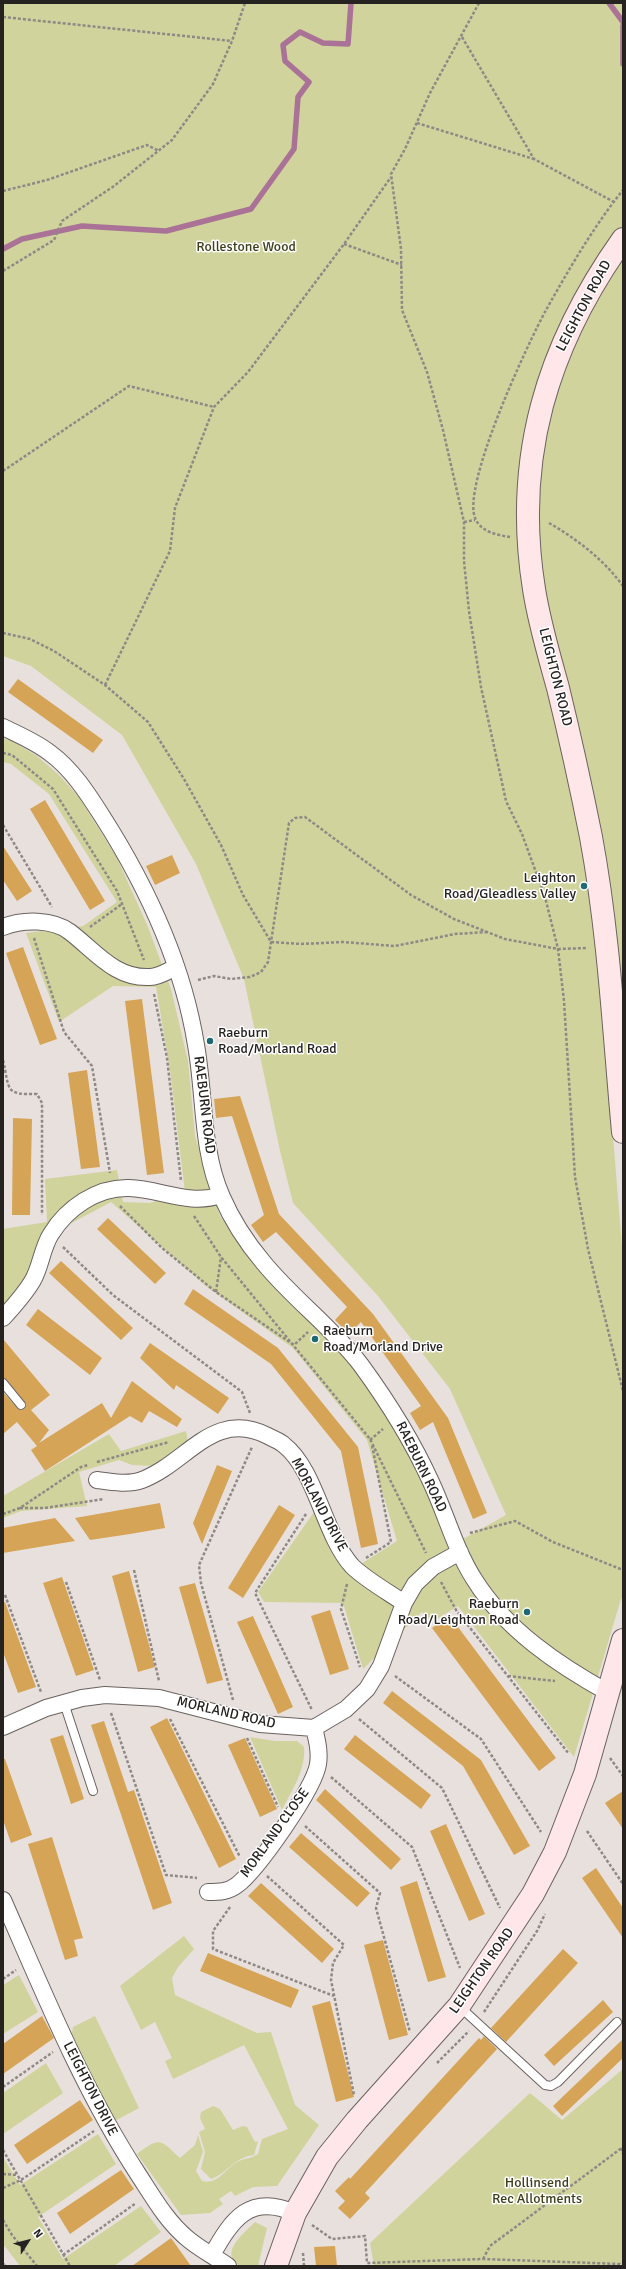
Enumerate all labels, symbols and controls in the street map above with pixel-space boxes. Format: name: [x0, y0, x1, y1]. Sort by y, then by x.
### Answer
park label: Rollestone Wood: [196, 239, 296, 255]
street label: LEIGHTON ROAD: [553, 258, 615, 354]
street label: LEIGHTON ROAD: [535, 626, 575, 728]
place label: Leighton Road/Gleadless Valley: [444, 870, 576, 902]
marker: Leighton Road/Gleadless Valley: [579, 881, 589, 891]
place label: Raeburn Road/Morland Road: [218, 1025, 337, 1058]
marker: Raeburn Road/Morland Road: [205, 1036, 215, 1046]
street label: RAEBURN ROAD: [190, 1055, 218, 1155]
place label: Raeburn Road/Morland Drive: [323, 1323, 443, 1356]
marker: Raeburn Road/Morland Drive: [310, 1334, 320, 1344]
street label: RAEBURN ROAD: [392, 1419, 450, 1515]
street label: MORLAND DRIVE: [287, 1455, 351, 1555]
place label: Raeburn Road/Leighton Road: [398, 1596, 519, 1628]
marker: Raeburn Road/Leighton Road: [522, 1607, 532, 1617]
street label: MORLAND ROAD: [175, 1693, 277, 1733]
street label: MORLAND CLOSE: [237, 1785, 313, 1881]
street label: LEIGHTON ROAD: [446, 1925, 518, 2017]
street label: LEIGHTON DRIVE: [59, 2039, 121, 2139]
park label: Hollinsend Rec Allotments: [492, 2175, 582, 2208]
north arrow: [8, 2221, 48, 2261]
text: N: [31, 2227, 46, 2241]

